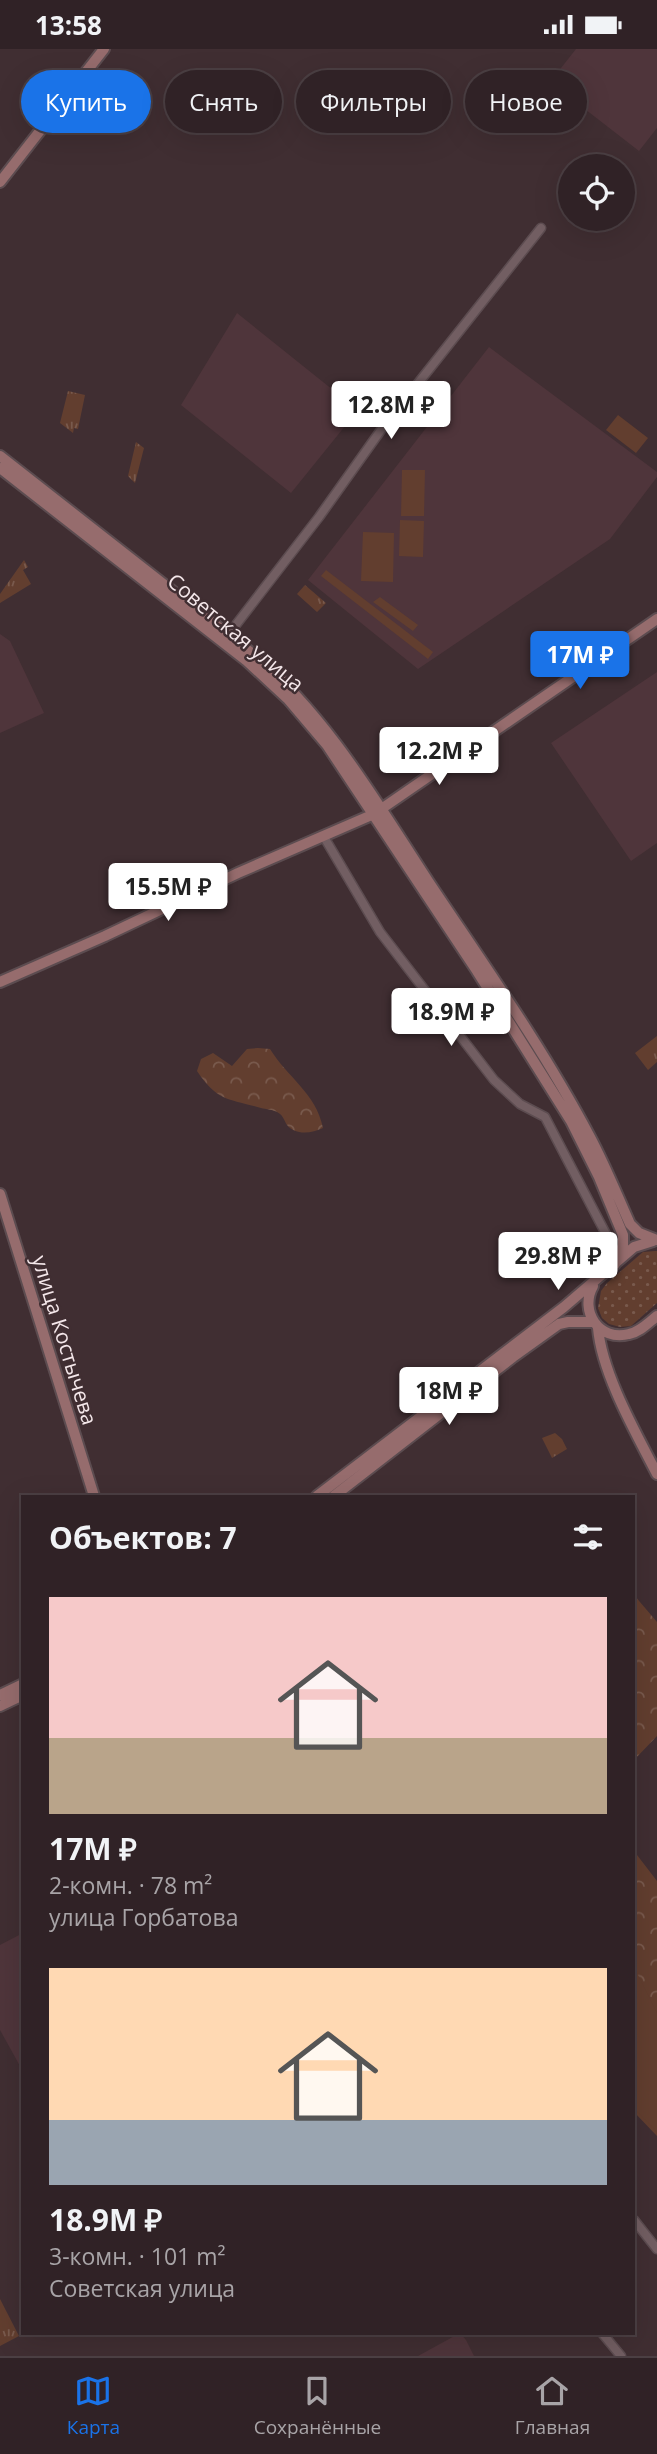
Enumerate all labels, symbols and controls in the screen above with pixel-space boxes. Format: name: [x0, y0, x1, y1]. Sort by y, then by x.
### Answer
text: 13:58: [35, 7, 102, 43]
chip: Купить: [21, 70, 151, 133]
chip: Снять: [165, 70, 282, 133]
chip: Фильтры: [296, 70, 451, 133]
chip: Новое: [465, 70, 587, 133]
map controls: [558, 154, 635, 231]
button: locate: [558, 154, 635, 231]
pin: 12.8M ₽: [326, 381, 456, 441]
text: 12.8M ₽: [347, 388, 435, 420]
street label: Советская улица: [162, 567, 310, 697]
pin: 17M ₽: [531, 631, 629, 691]
text: 17M ₽: [546, 638, 614, 670]
pin: 12.2M ₽: [374, 727, 504, 787]
text: 12.2M ₽: [395, 734, 483, 766]
pin: 15.5M ₽: [103, 863, 233, 923]
text: 15.5M ₽: [124, 870, 212, 902]
pin: 18.9M ₽: [386, 989, 516, 1048]
text: 18.9M ₽: [407, 995, 495, 1027]
pin: 29.8M ₽: [493, 1233, 623, 1292]
text: 29.8M ₽: [514, 1239, 602, 1271]
street label: улица Костычева: [26, 1252, 104, 1428]
pin: 18M ₽: [400, 1367, 498, 1427]
text: 18M ₽: [415, 1374, 483, 1406]
text: Объектов: 7: [49, 1517, 237, 1558]
icon: filters: [569, 1518, 607, 1556]
icon: home: [265, 1642, 391, 1768]
text: 17M ₽: [49, 1828, 137, 1869]
text: 2-комн. · 78 m²: [49, 1869, 212, 1901]
text: улица Горбатова: [49, 1901, 238, 1933]
icon: home: [265, 2013, 391, 2139]
text: 18.9M ₽: [49, 2199, 163, 2240]
text: 3-комн. · 101 m²: [49, 2240, 225, 2272]
text: Советская улица: [49, 2272, 235, 2304]
tab: Карта: [67, 2372, 120, 2440]
tab: Сохранённые: [254, 2372, 381, 2440]
tab: Главная: [515, 2372, 590, 2440]

